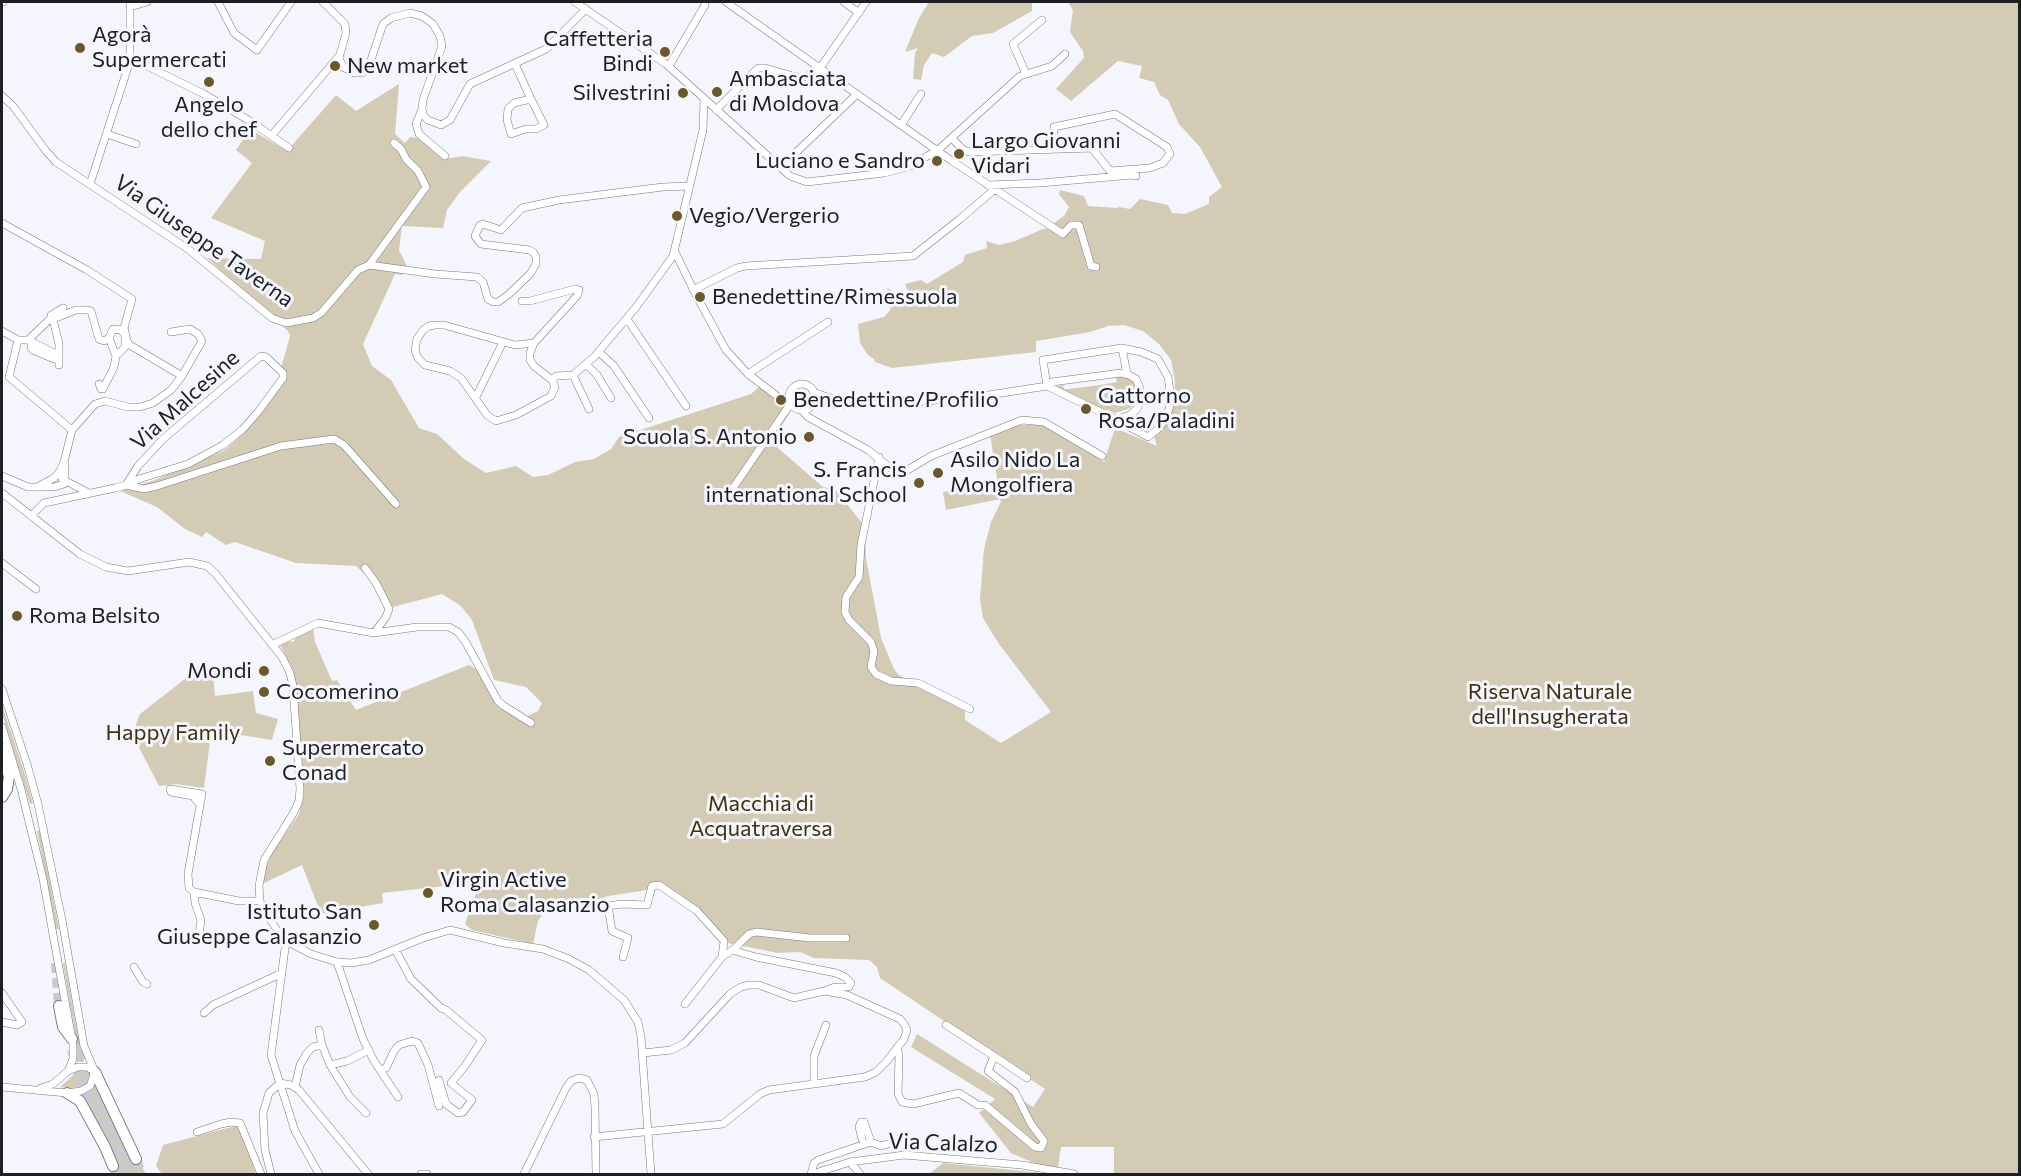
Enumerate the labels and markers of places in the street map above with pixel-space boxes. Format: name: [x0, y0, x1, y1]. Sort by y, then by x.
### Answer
place label: Agorà Supermercati: [92, 22, 227, 74]
place label: Caffetteria Bindi: [543, 26, 653, 78]
marker: Agorà Supermercati: [73, 41, 87, 55]
marker: Caffetteria Bindi: [658, 45, 672, 59]
place label: New market: [347, 53, 468, 79]
marker: New market: [328, 59, 342, 73]
place label: Ambasciata di Moldova: [729, 66, 846, 118]
marker: Angelo dello chef: [202, 75, 216, 89]
place label: Silvestrini: [573, 80, 671, 106]
marker: Ambasciata di Moldova: [710, 85, 724, 99]
marker: Silvestrini: [676, 86, 690, 100]
place label: Angelo dello chef: [161, 92, 257, 144]
place label: Largo Giovanni Vidari: [971, 128, 1121, 180]
marker: Largo Giovanni Vidari: [952, 147, 966, 161]
place label: Luciano e Sandro: [755, 148, 925, 174]
marker: Luciano e Sandro: [930, 154, 944, 168]
place label: Vegio/Vergerio: [689, 203, 840, 229]
marker: Vegio/Vergerio: [670, 209, 684, 223]
place label: Benedettine/Rimessuola: [712, 284, 958, 310]
marker: Benedettine/Rimessuola: [693, 290, 707, 304]
place label: Gattorno Rosa/Paladini: [1098, 383, 1235, 434]
place label: Benedettine/Profilio: [793, 387, 999, 413]
marker: Benedettine/Profilio: [774, 393, 788, 407]
marker: Gattorno Rosa/Paladini: [1079, 402, 1093, 416]
place label: Scuola S. Antonio: [623, 424, 797, 450]
marker: Scuola S. Antonio: [802, 430, 816, 444]
place label: Asilo Nido La Mongolfiera: [950, 447, 1080, 499]
place label: S. Francis international School: [705, 457, 907, 508]
marker: Asilo Nido La Mongolfiera: [931, 466, 945, 480]
marker: S. Francis international School: [912, 476, 926, 490]
place label: Roma Belsito: [29, 603, 160, 629]
marker: Roma Belsito: [10, 609, 24, 623]
place label: Mondi: [187, 658, 252, 684]
marker: Mondi: [257, 664, 271, 678]
place label: Cocomerino: [276, 679, 399, 705]
marker: Cocomerino: [257, 685, 271, 699]
place label: Supermercato Conad: [282, 735, 424, 786]
marker: Supermercato Conad: [263, 754, 277, 768]
place label: Virgin Active Roma Calasanzio: [440, 867, 610, 918]
marker: Virgin Active Roma Calasanzio: [421, 886, 435, 900]
place label: Istituto San Giuseppe Calasanzio: [157, 899, 362, 950]
marker: Istituto San Giuseppe Calasanzio: [367, 918, 381, 932]

